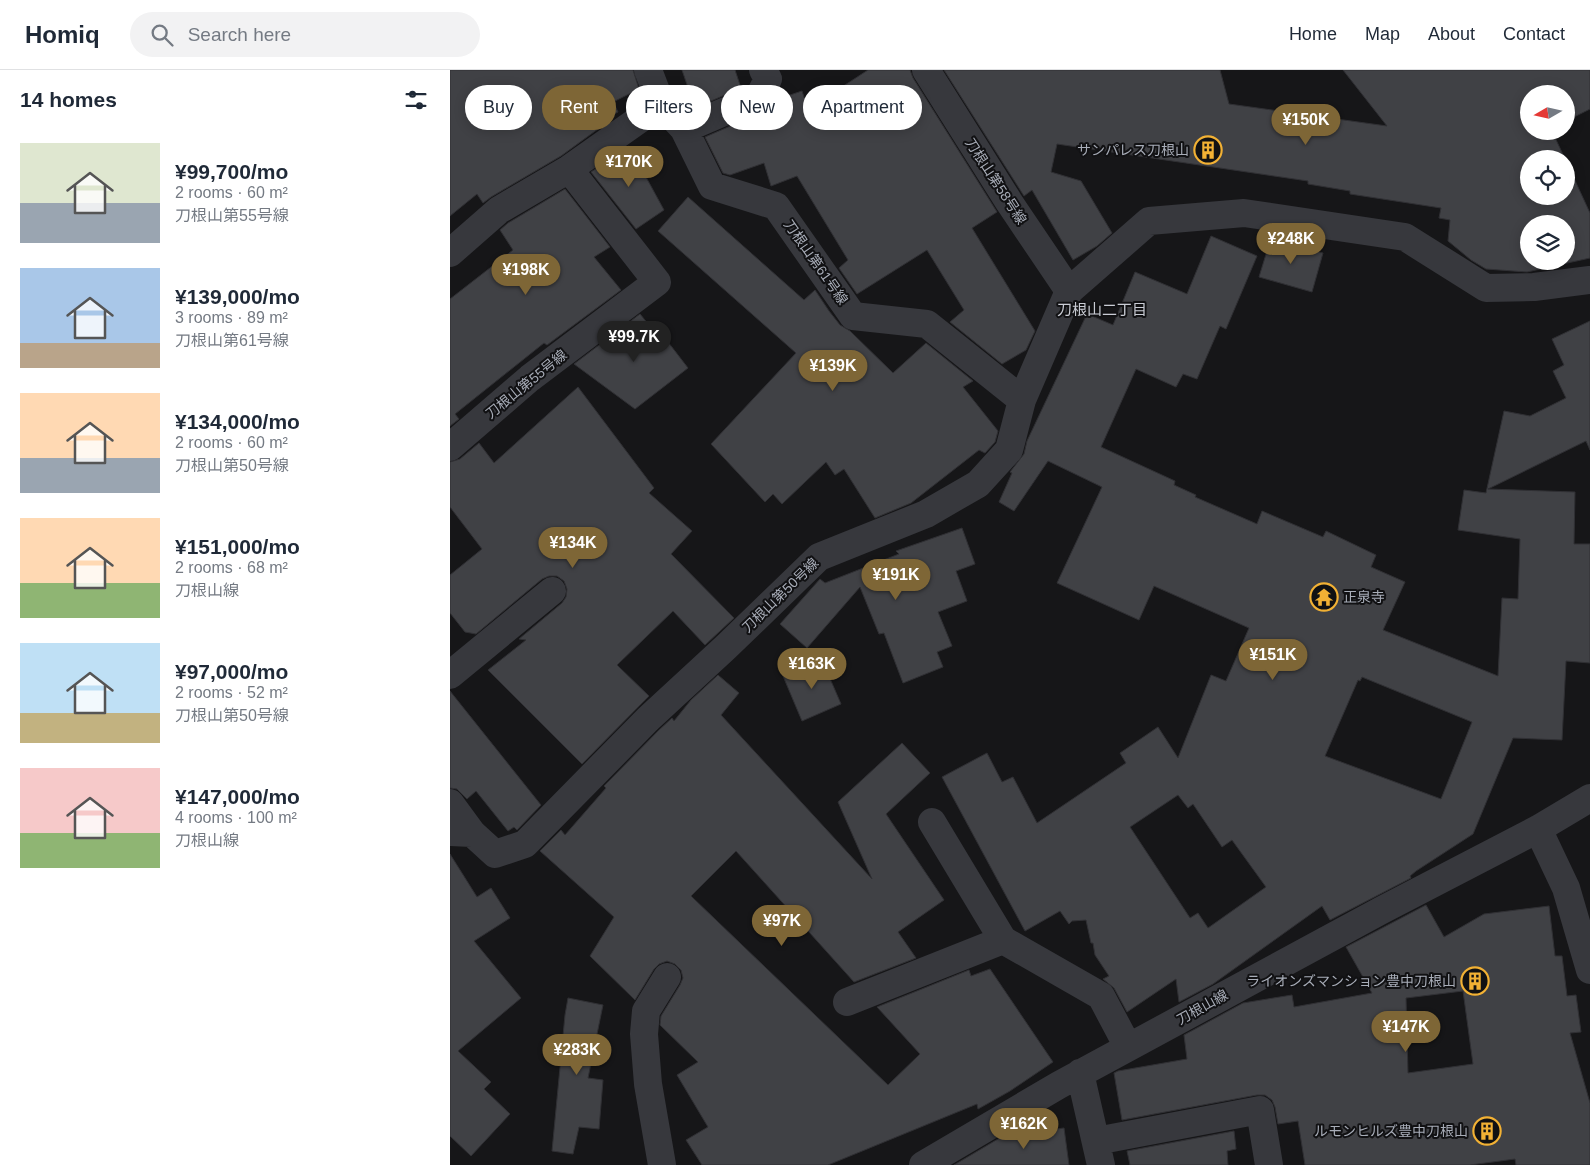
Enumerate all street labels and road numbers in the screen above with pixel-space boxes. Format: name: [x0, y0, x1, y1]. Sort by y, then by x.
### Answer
street label: 刀根山第58号線: [962, 135, 1030, 227]
street label: 刀根山第61号線: [781, 217, 851, 307]
street label: 刀根山第55号線: [482, 346, 570, 422]
street label: 刀根山第50号線: [739, 555, 821, 635]
street label: 刀根山線: [1174, 986, 1230, 1028]

